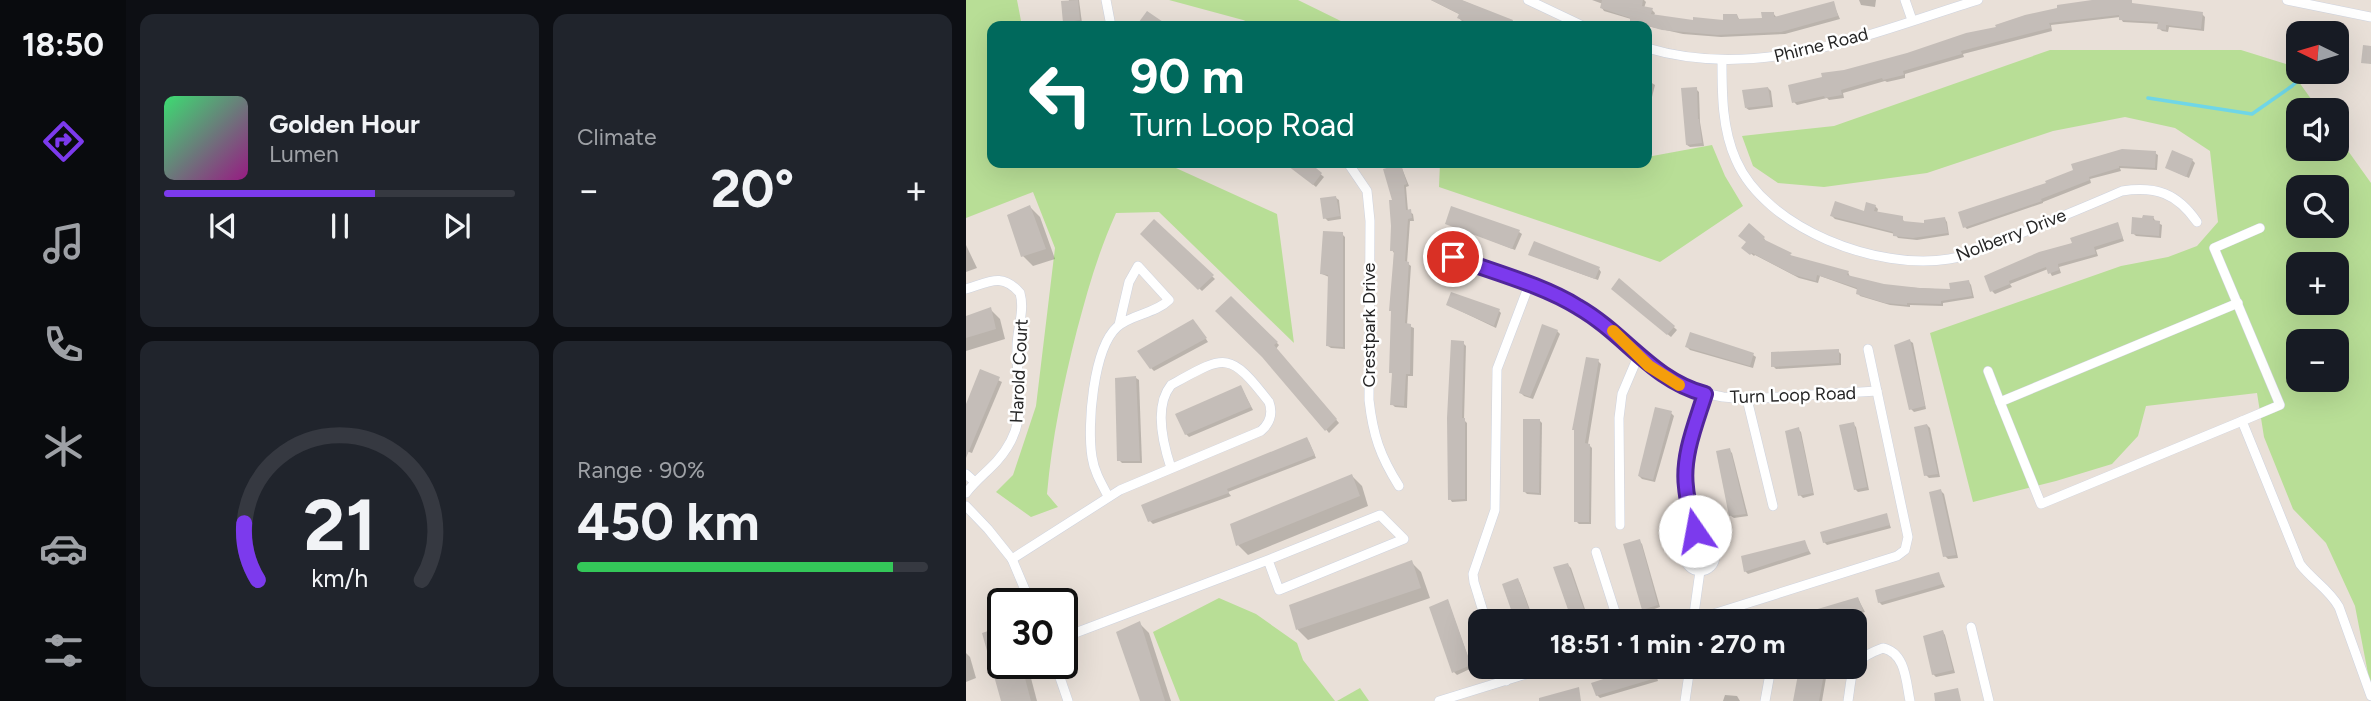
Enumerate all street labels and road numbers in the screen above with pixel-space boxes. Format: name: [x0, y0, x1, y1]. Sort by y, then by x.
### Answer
street label: Phirne Road: [1772, 23, 1870, 67]
street label: Nolberry Drive: [1953, 204, 2069, 266]
street label: Crestpark Drive: [1358, 262, 1380, 387]
street label: Harold Court: [1005, 318, 1033, 424]
street label: Turn Loop Road: [1729, 382, 1857, 408]

